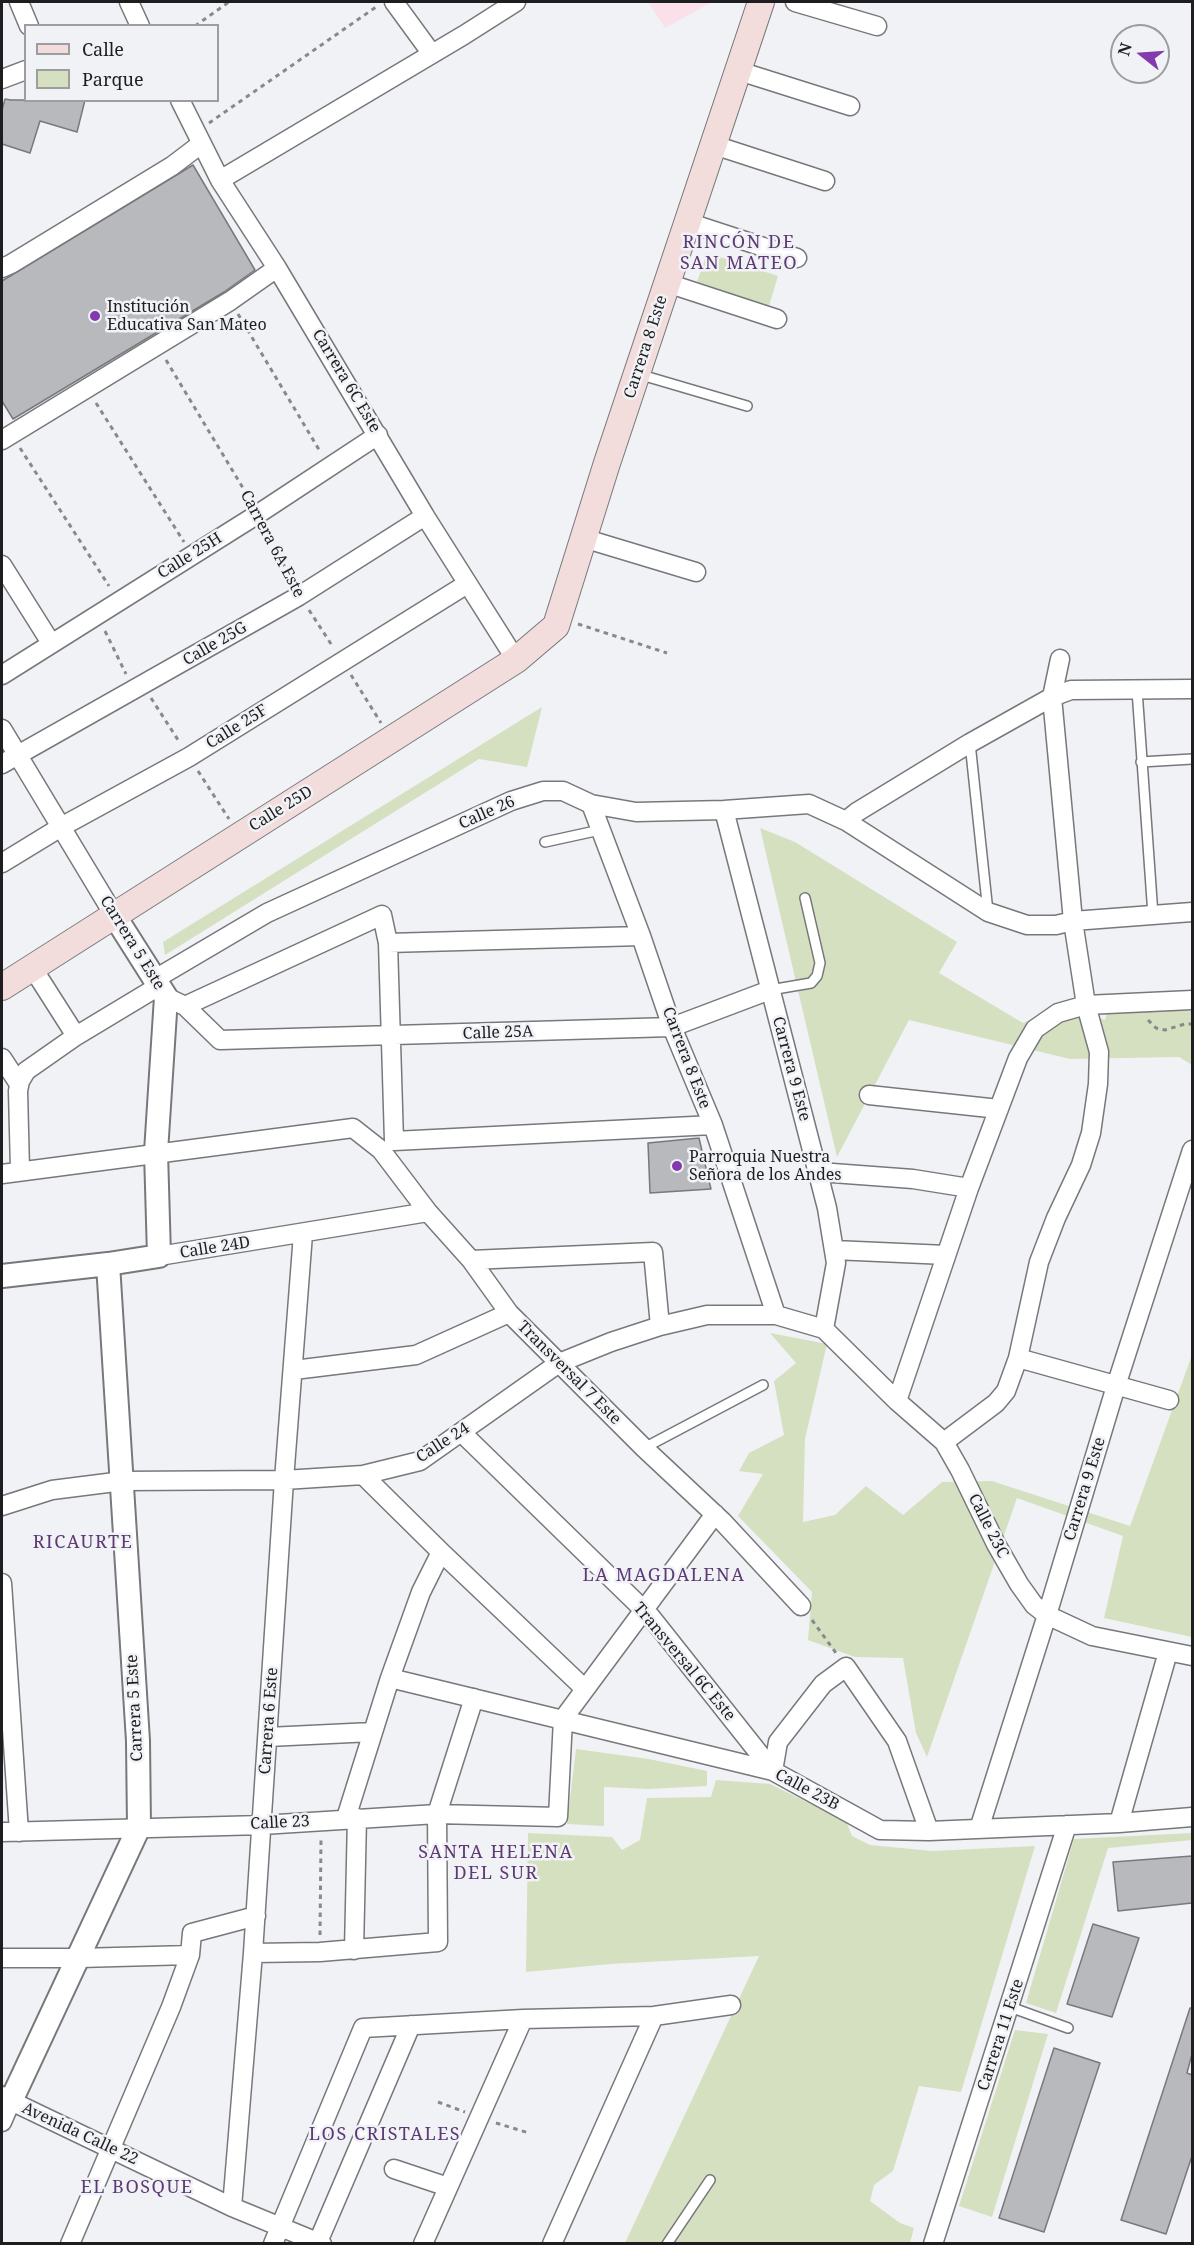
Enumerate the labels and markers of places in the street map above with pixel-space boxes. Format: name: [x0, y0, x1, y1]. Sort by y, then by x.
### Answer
place label: Institución Educativa San Mateo: [107, 297, 267, 335]
marker: Institución Educativa San Mateo: [88, 309, 102, 323]
place label: Parroquia Nuestra Señora de los Andes: [689, 1147, 842, 1185]
marker: Parroquia Nuestra Señora de los Andes: [670, 1159, 684, 1173]

